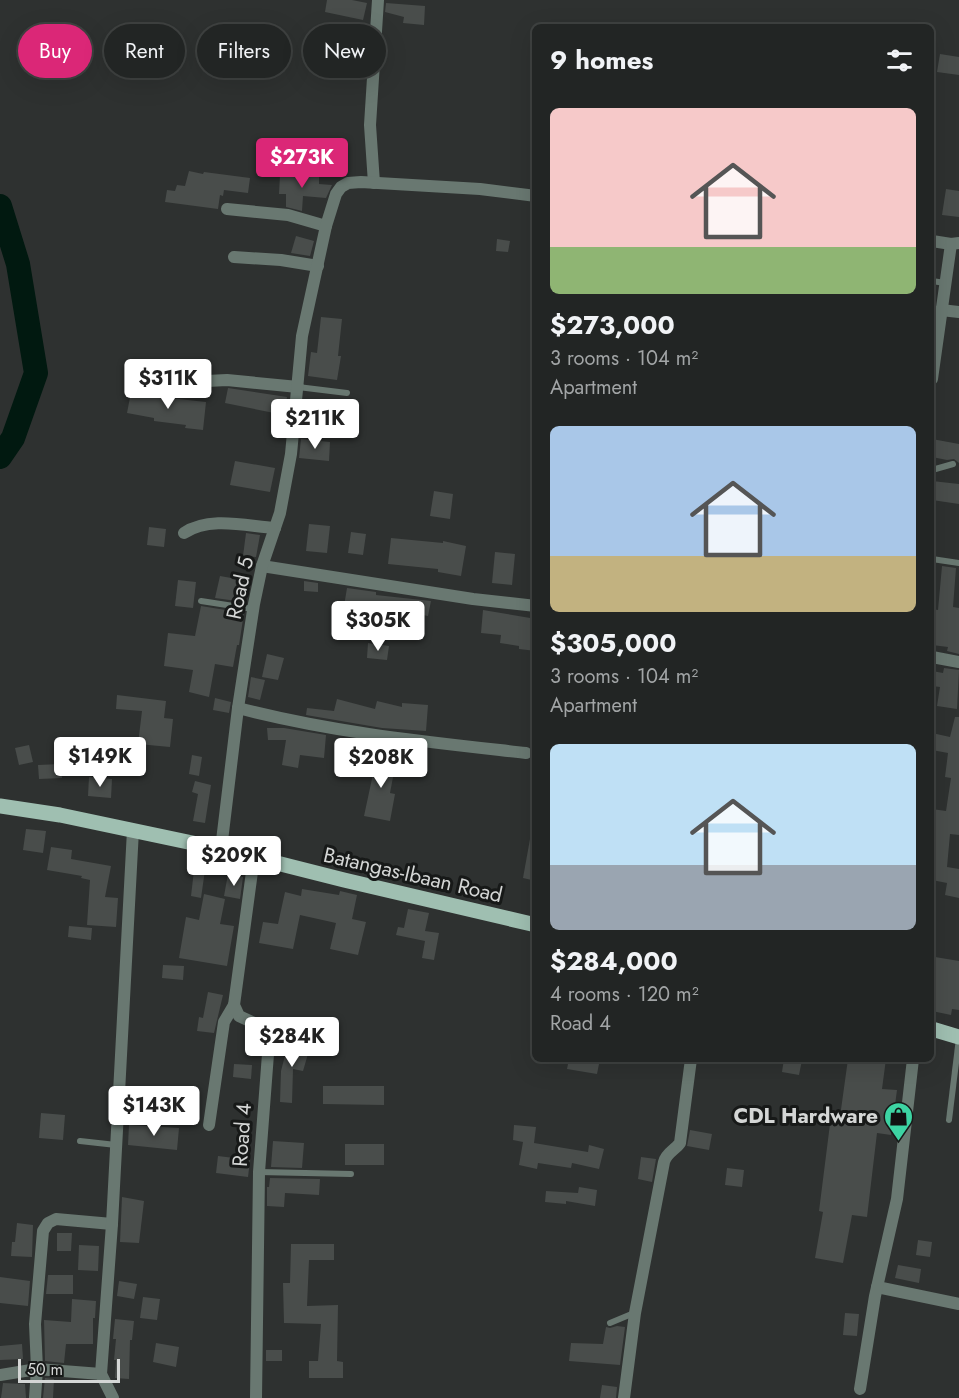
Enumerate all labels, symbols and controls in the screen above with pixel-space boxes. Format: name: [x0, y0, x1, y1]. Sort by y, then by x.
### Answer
chip: Buy: [18, 24, 92, 78]
chip: Rent: [104, 24, 185, 78]
chip: Filters: [197, 24, 291, 78]
chip: New: [303, 24, 386, 78]
text: 9 homes: [550, 41, 653, 79]
icon: filters: [883, 44, 916, 77]
pin: $273K: [260, 138, 344, 189]
text: $273K: [270, 143, 334, 172]
icon: home: [679, 147, 787, 255]
text: $273,000: [550, 306, 675, 344]
text: 3 rooms · 104 m²: [550, 344, 698, 373]
pin: $311K: [126, 359, 210, 410]
text: $311K: [138, 364, 198, 393]
text: Apartment: [550, 373, 637, 402]
pin: $211K: [273, 399, 357, 450]
text: $211K: [285, 404, 345, 433]
icon: home: [679, 465, 787, 573]
street label: Road 5: [219, 554, 261, 622]
pin: $305K: [336, 601, 420, 652]
text: $305K: [346, 606, 410, 635]
text: $305,000: [550, 624, 676, 662]
text: 3 rooms · 104 m²: [550, 662, 698, 691]
text: Apartment: [550, 691, 637, 720]
pin: $149K: [58, 737, 142, 788]
pin: $208K: [339, 738, 423, 789]
text: $149K: [68, 742, 132, 771]
text: $208K: [348, 743, 414, 772]
icon: home: [679, 783, 787, 891]
pin: $209K: [192, 836, 276, 887]
street label: Batangas-Ibaan Road: [321, 840, 505, 910]
text: $209K: [201, 841, 267, 870]
text: $284,000: [550, 942, 678, 980]
text: 4 rooms · 120 m²: [550, 980, 699, 1009]
text: Road 4: [550, 1009, 611, 1038]
pin: $284K: [250, 1017, 334, 1068]
text: $284K: [259, 1022, 325, 1051]
pin: $143K: [112, 1086, 196, 1137]
text: $143K: [123, 1091, 185, 1120]
shop icon: CDL Hardware: [883, 1100, 915, 1142]
place label: CDL Hardware: [733, 1101, 878, 1131]
street label: Road 4: [225, 1102, 259, 1168]
scale bar: [18, 1356, 120, 1384]
text: 50 m: [27, 1358, 63, 1381]

